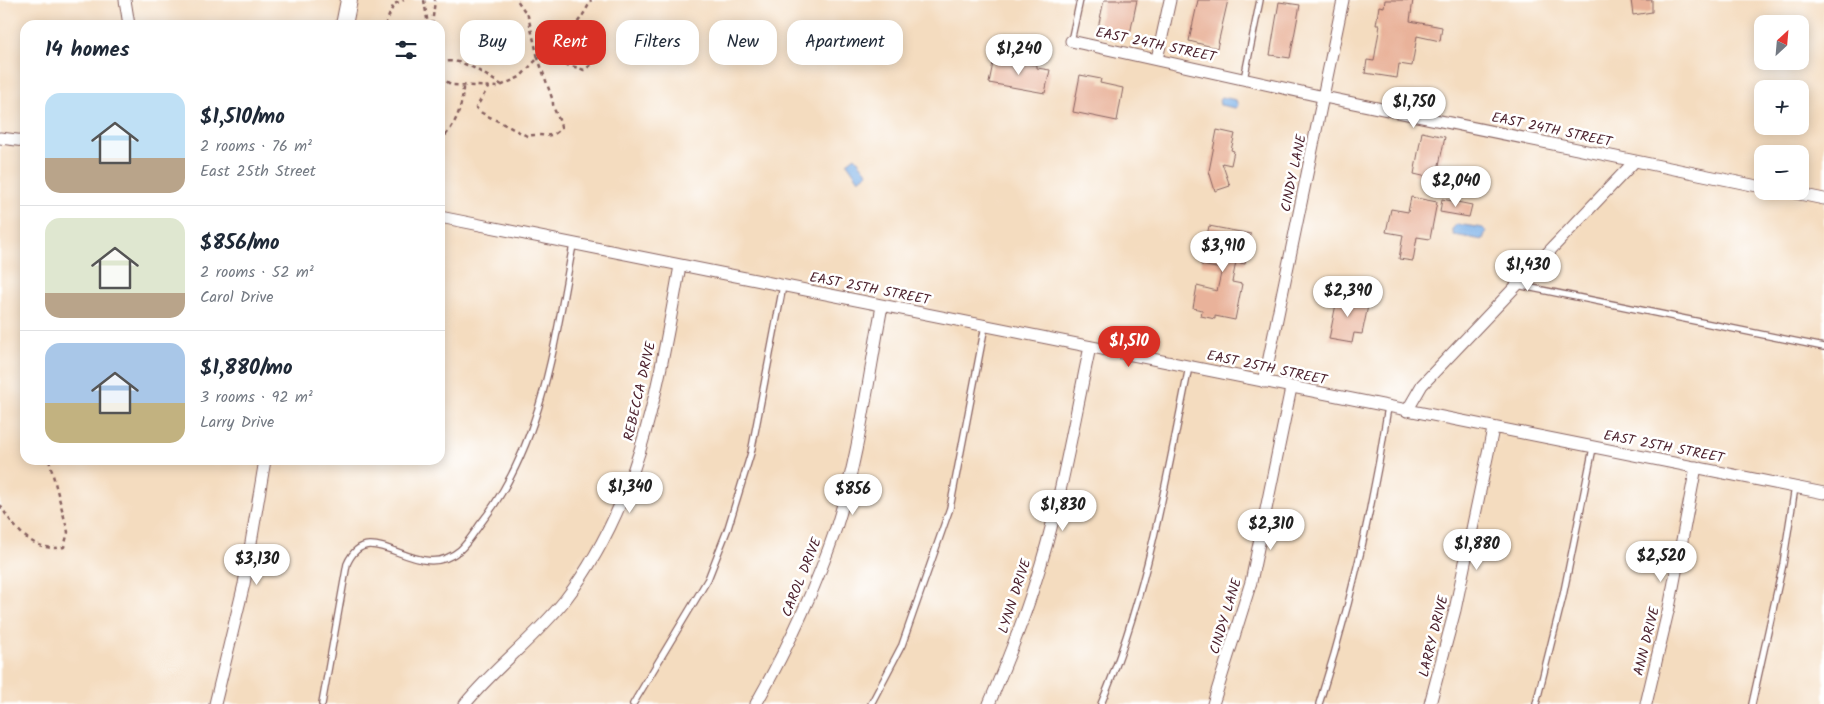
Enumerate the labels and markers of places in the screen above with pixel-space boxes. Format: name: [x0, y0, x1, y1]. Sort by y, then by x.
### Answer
pin: $1,240: [978, 34, 1060, 76]
pin: $1,750: [1373, 86, 1455, 129]
pin: $2,040: [1415, 166, 1497, 208]
pin: $3,910: [1182, 230, 1264, 273]
pin: $1,430: [1487, 250, 1569, 292]
pin: $2,390: [1307, 276, 1389, 318]
pin: $1,510: [1088, 326, 1170, 368]
pin: $1,340: [589, 472, 671, 514]
pin: $856: [823, 474, 883, 516]
pin: $1,830: [1022, 490, 1104, 532]
pin: $2,310: [1230, 508, 1312, 551]
pin: $1,880: [1436, 528, 1518, 571]
pin: $2,520: [1620, 540, 1702, 583]
pin: $3,130: [216, 544, 298, 586]

